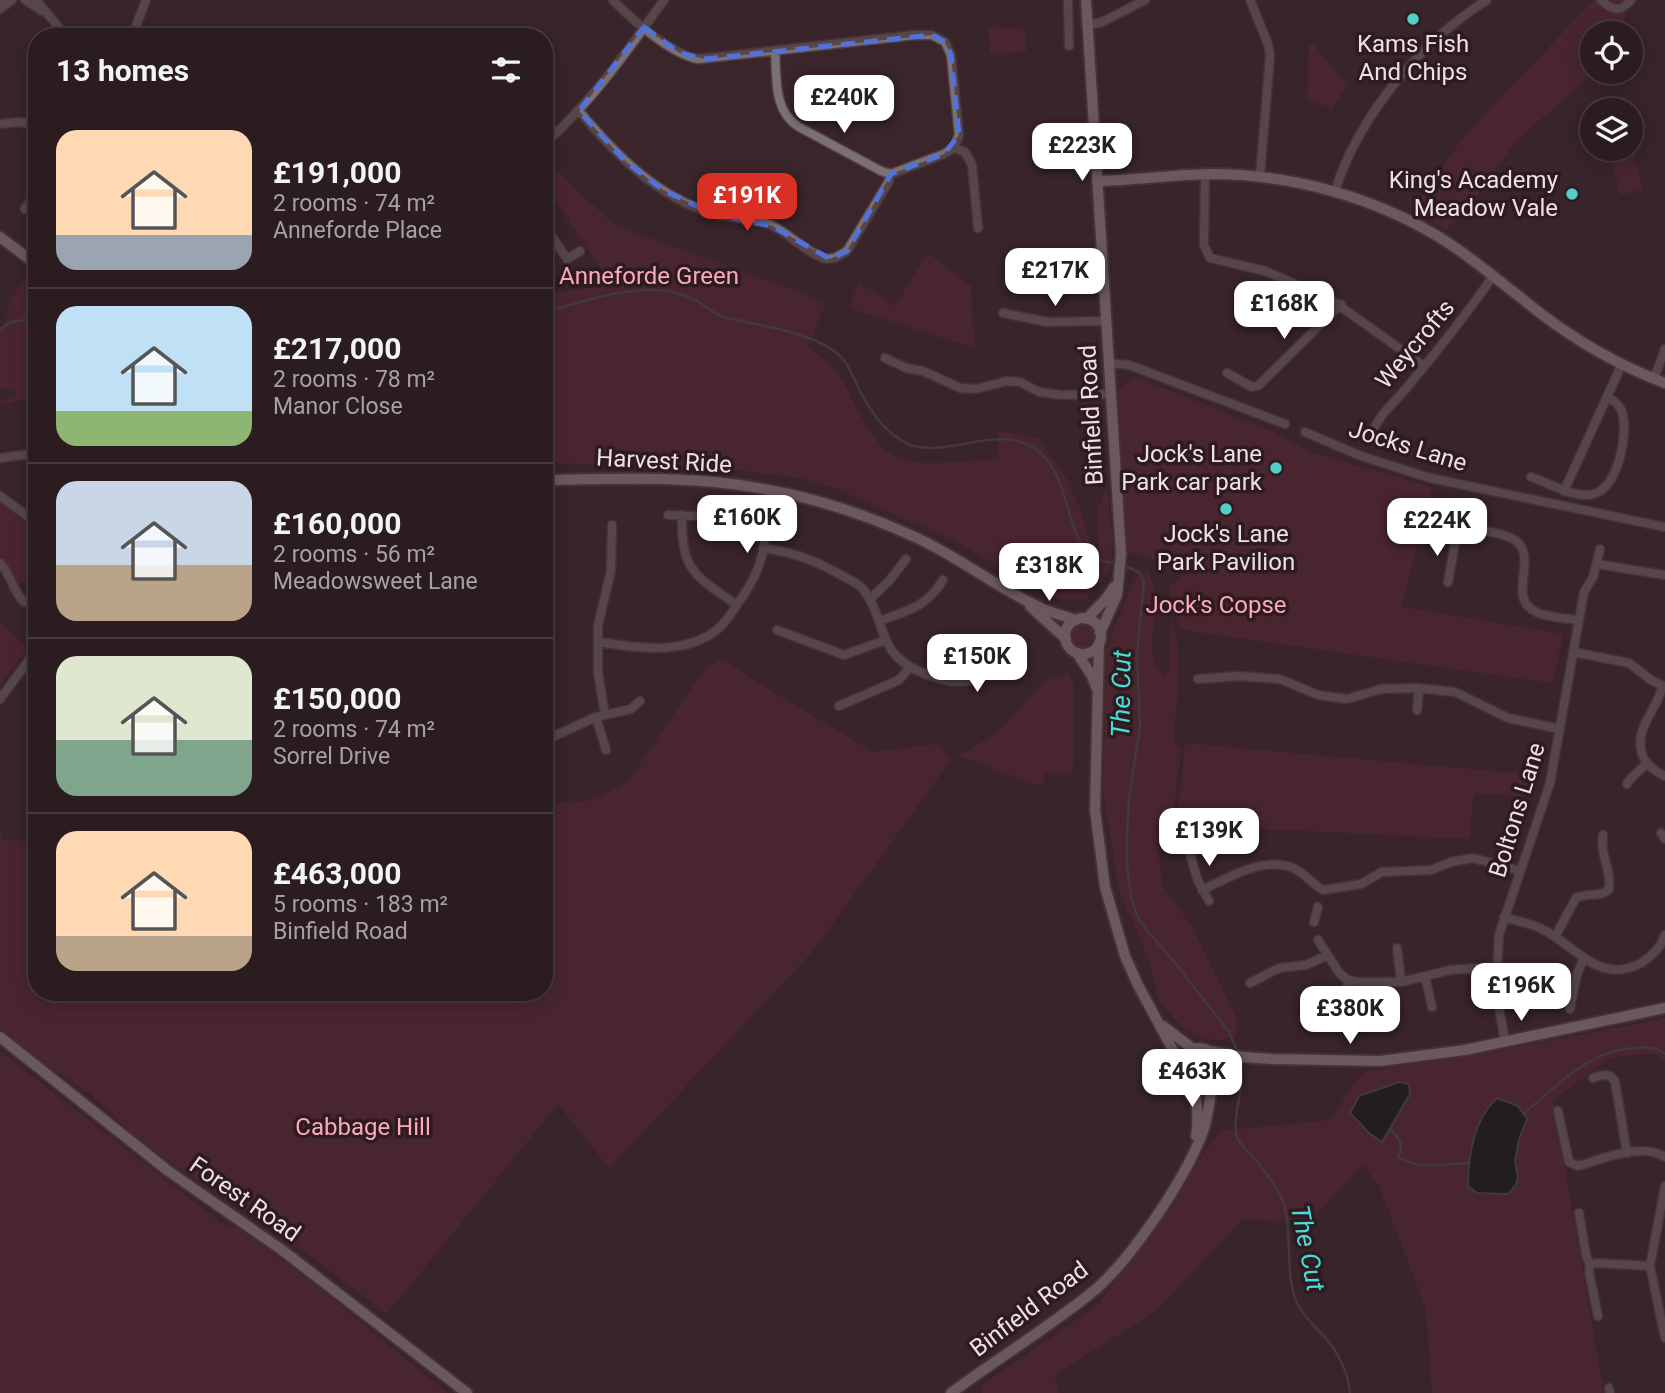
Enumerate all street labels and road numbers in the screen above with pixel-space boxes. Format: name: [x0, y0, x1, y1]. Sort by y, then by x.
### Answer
street label: Weycrofts: [1370, 294, 1460, 394]
street label: Binfield Road: [1073, 344, 1109, 486]
street label: Jocks Lane: [1346, 415, 1470, 477]
street label: Harvest Ride: [595, 443, 733, 479]
street label: Boltons Lane: [1483, 739, 1551, 881]
street label: Forest Road: [184, 1151, 306, 1247]
street label: Binfield Road: [964, 1256, 1094, 1362]

